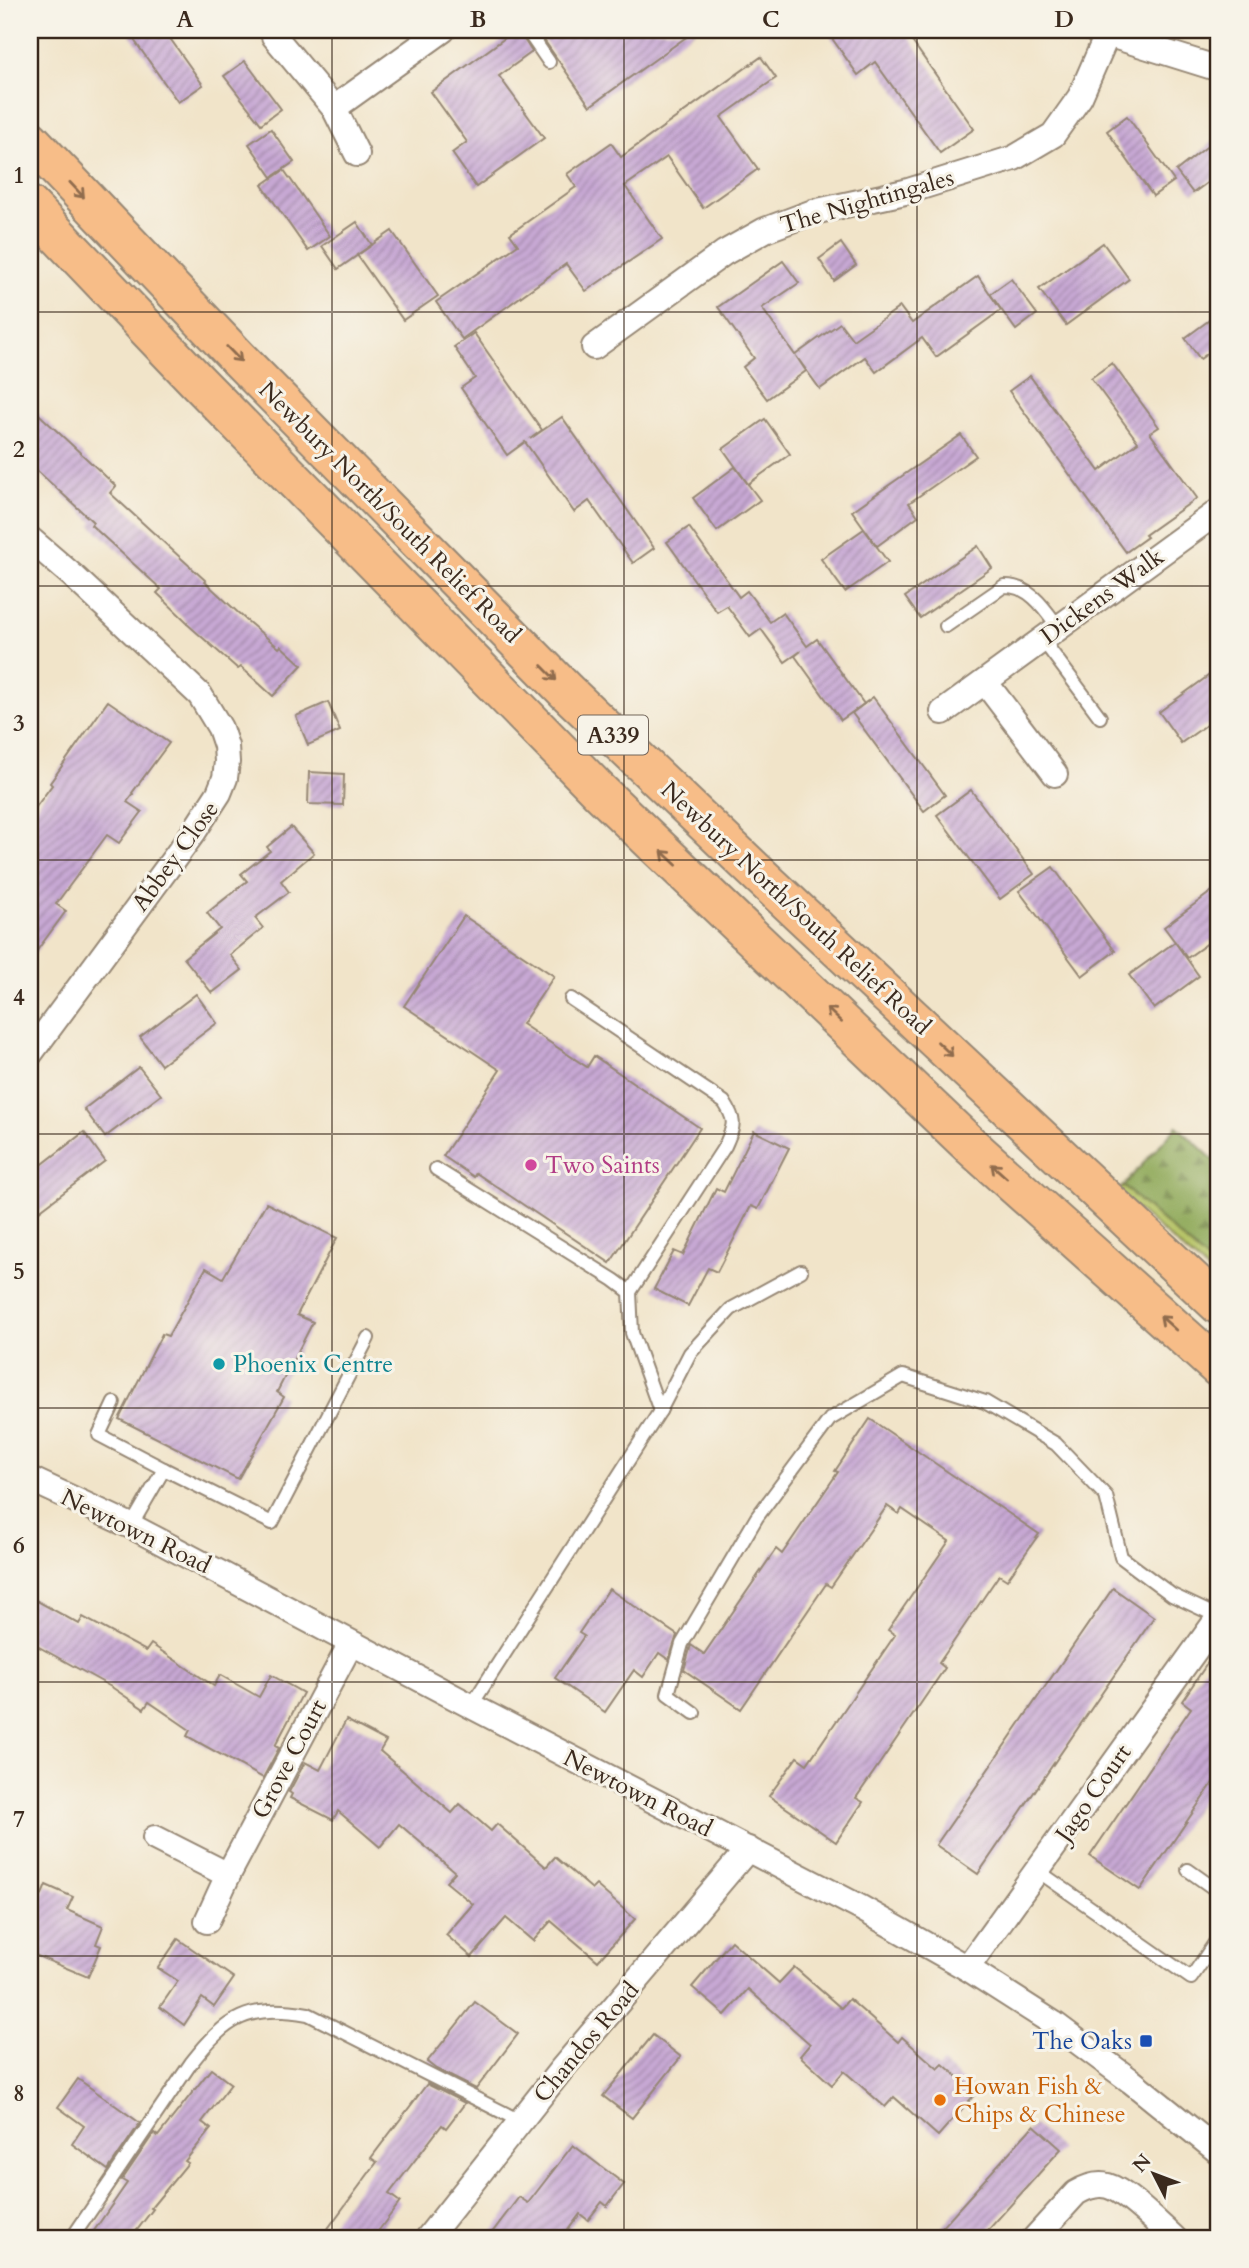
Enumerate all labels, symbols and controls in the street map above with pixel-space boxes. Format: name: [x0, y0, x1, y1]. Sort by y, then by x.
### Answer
text: A: [176, 4, 194, 35]
text: B: [470, 4, 486, 35]
text: C: [762, 4, 780, 35]
text: D: [1054, 4, 1074, 35]
text: 1: [13, 160, 25, 191]
street label: The Nightingales: [777, 161, 958, 242]
one-way arrow: [68, 181, 85, 198]
one-way arrow: [225, 345, 242, 362]
street label: Newbury North/South Relief Road: [251, 374, 528, 651]
text: 2: [13, 434, 25, 465]
street label: Dickens Walk: [1034, 540, 1171, 652]
one-way arrow: [540, 664, 557, 681]
text: 3: [13, 708, 25, 739]
road number: A339: [578, 716, 648, 754]
street label: Newbury North/South Relief Road: [653, 774, 938, 1043]
street label: Abbey Close: [124, 794, 227, 918]
one-way arrow: [661, 849, 678, 866]
text: 4: [13, 982, 25, 1013]
one-way arrow: [826, 1006, 843, 1023]
one-way arrow: [936, 1040, 953, 1057]
place label: Two Saints: [545, 1149, 660, 1182]
marker: Two Saints: [523, 1157, 539, 1173]
one-way arrow: [990, 1163, 1008, 1179]
text: 5: [13, 1256, 25, 1287]
one-way arrow: [1159, 1315, 1177, 1331]
place label: Phoenix Centre: [233, 1348, 393, 1381]
marker: Phoenix Centre: [211, 1356, 227, 1372]
street label: Newtown Road: [55, 1481, 217, 1582]
text: 6: [13, 1530, 25, 1561]
street label: Grove Court: [244, 1693, 335, 1825]
street label: Jago Court: [1046, 1738, 1139, 1851]
street label: Newtown Road: [558, 1742, 718, 1845]
text: 7: [13, 1804, 25, 1835]
street label: Chandos Road: [526, 1975, 647, 2110]
place label: The Oaks: [1032, 2025, 1132, 2058]
marker: The Oaks: [1138, 2033, 1154, 2049]
place label: Howan Fish & Chips & Chinese: [954, 2070, 1126, 2131]
text: 8: [13, 2078, 25, 2109]
marker: Howan Fish & Chips & Chinese: [932, 2092, 948, 2108]
north arrow: [1120, 2138, 1190, 2208]
text: N: [1127, 2148, 1158, 2178]

